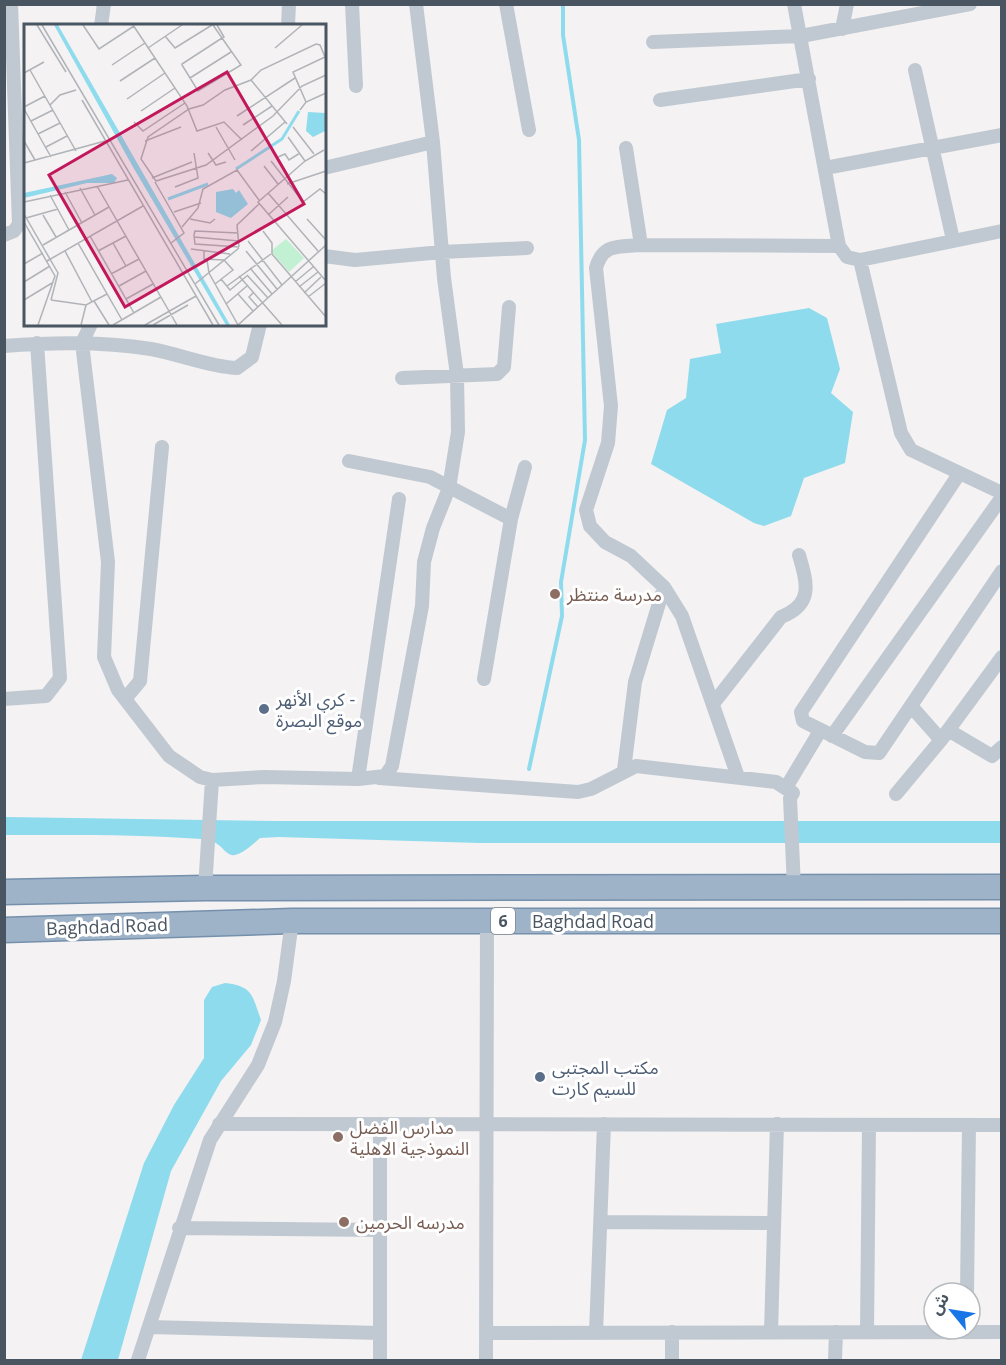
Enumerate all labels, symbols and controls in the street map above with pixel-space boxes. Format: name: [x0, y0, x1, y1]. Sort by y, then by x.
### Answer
inset map: [24, 24, 326, 326]
place label: مدرسة منتظر: [566, 582, 662, 606]
marker: مدرسة منتظر: [548, 587, 562, 601]
place label: كري الأنهر - موقع البصرة: [275, 687, 362, 735]
marker: كري الأنهر - موقع البصرة: [257, 702, 271, 716]
road number: 6: [491, 908, 515, 934]
street label: Baghdad Road: [532, 909, 654, 933]
street label: Baghdad Road: [46, 912, 168, 940]
place label: مكتب المجتبى للسيم كارت: [552, 1055, 659, 1102]
marker: مكتب المجتبى للسيم كارت: [533, 1070, 547, 1084]
place label: مدارس الفضل النموذجية الاهلية: [350, 1115, 469, 1160]
marker: مدارس الفضل النموذجية الاهلية: [331, 1130, 345, 1144]
place label: مدرسه الحرمين: [356, 1210, 465, 1234]
marker: مدرسه الحرمين: [337, 1215, 351, 1229]
north arrow: [922, 1281, 982, 1341]
text: ش: [924, 1288, 954, 1318]

